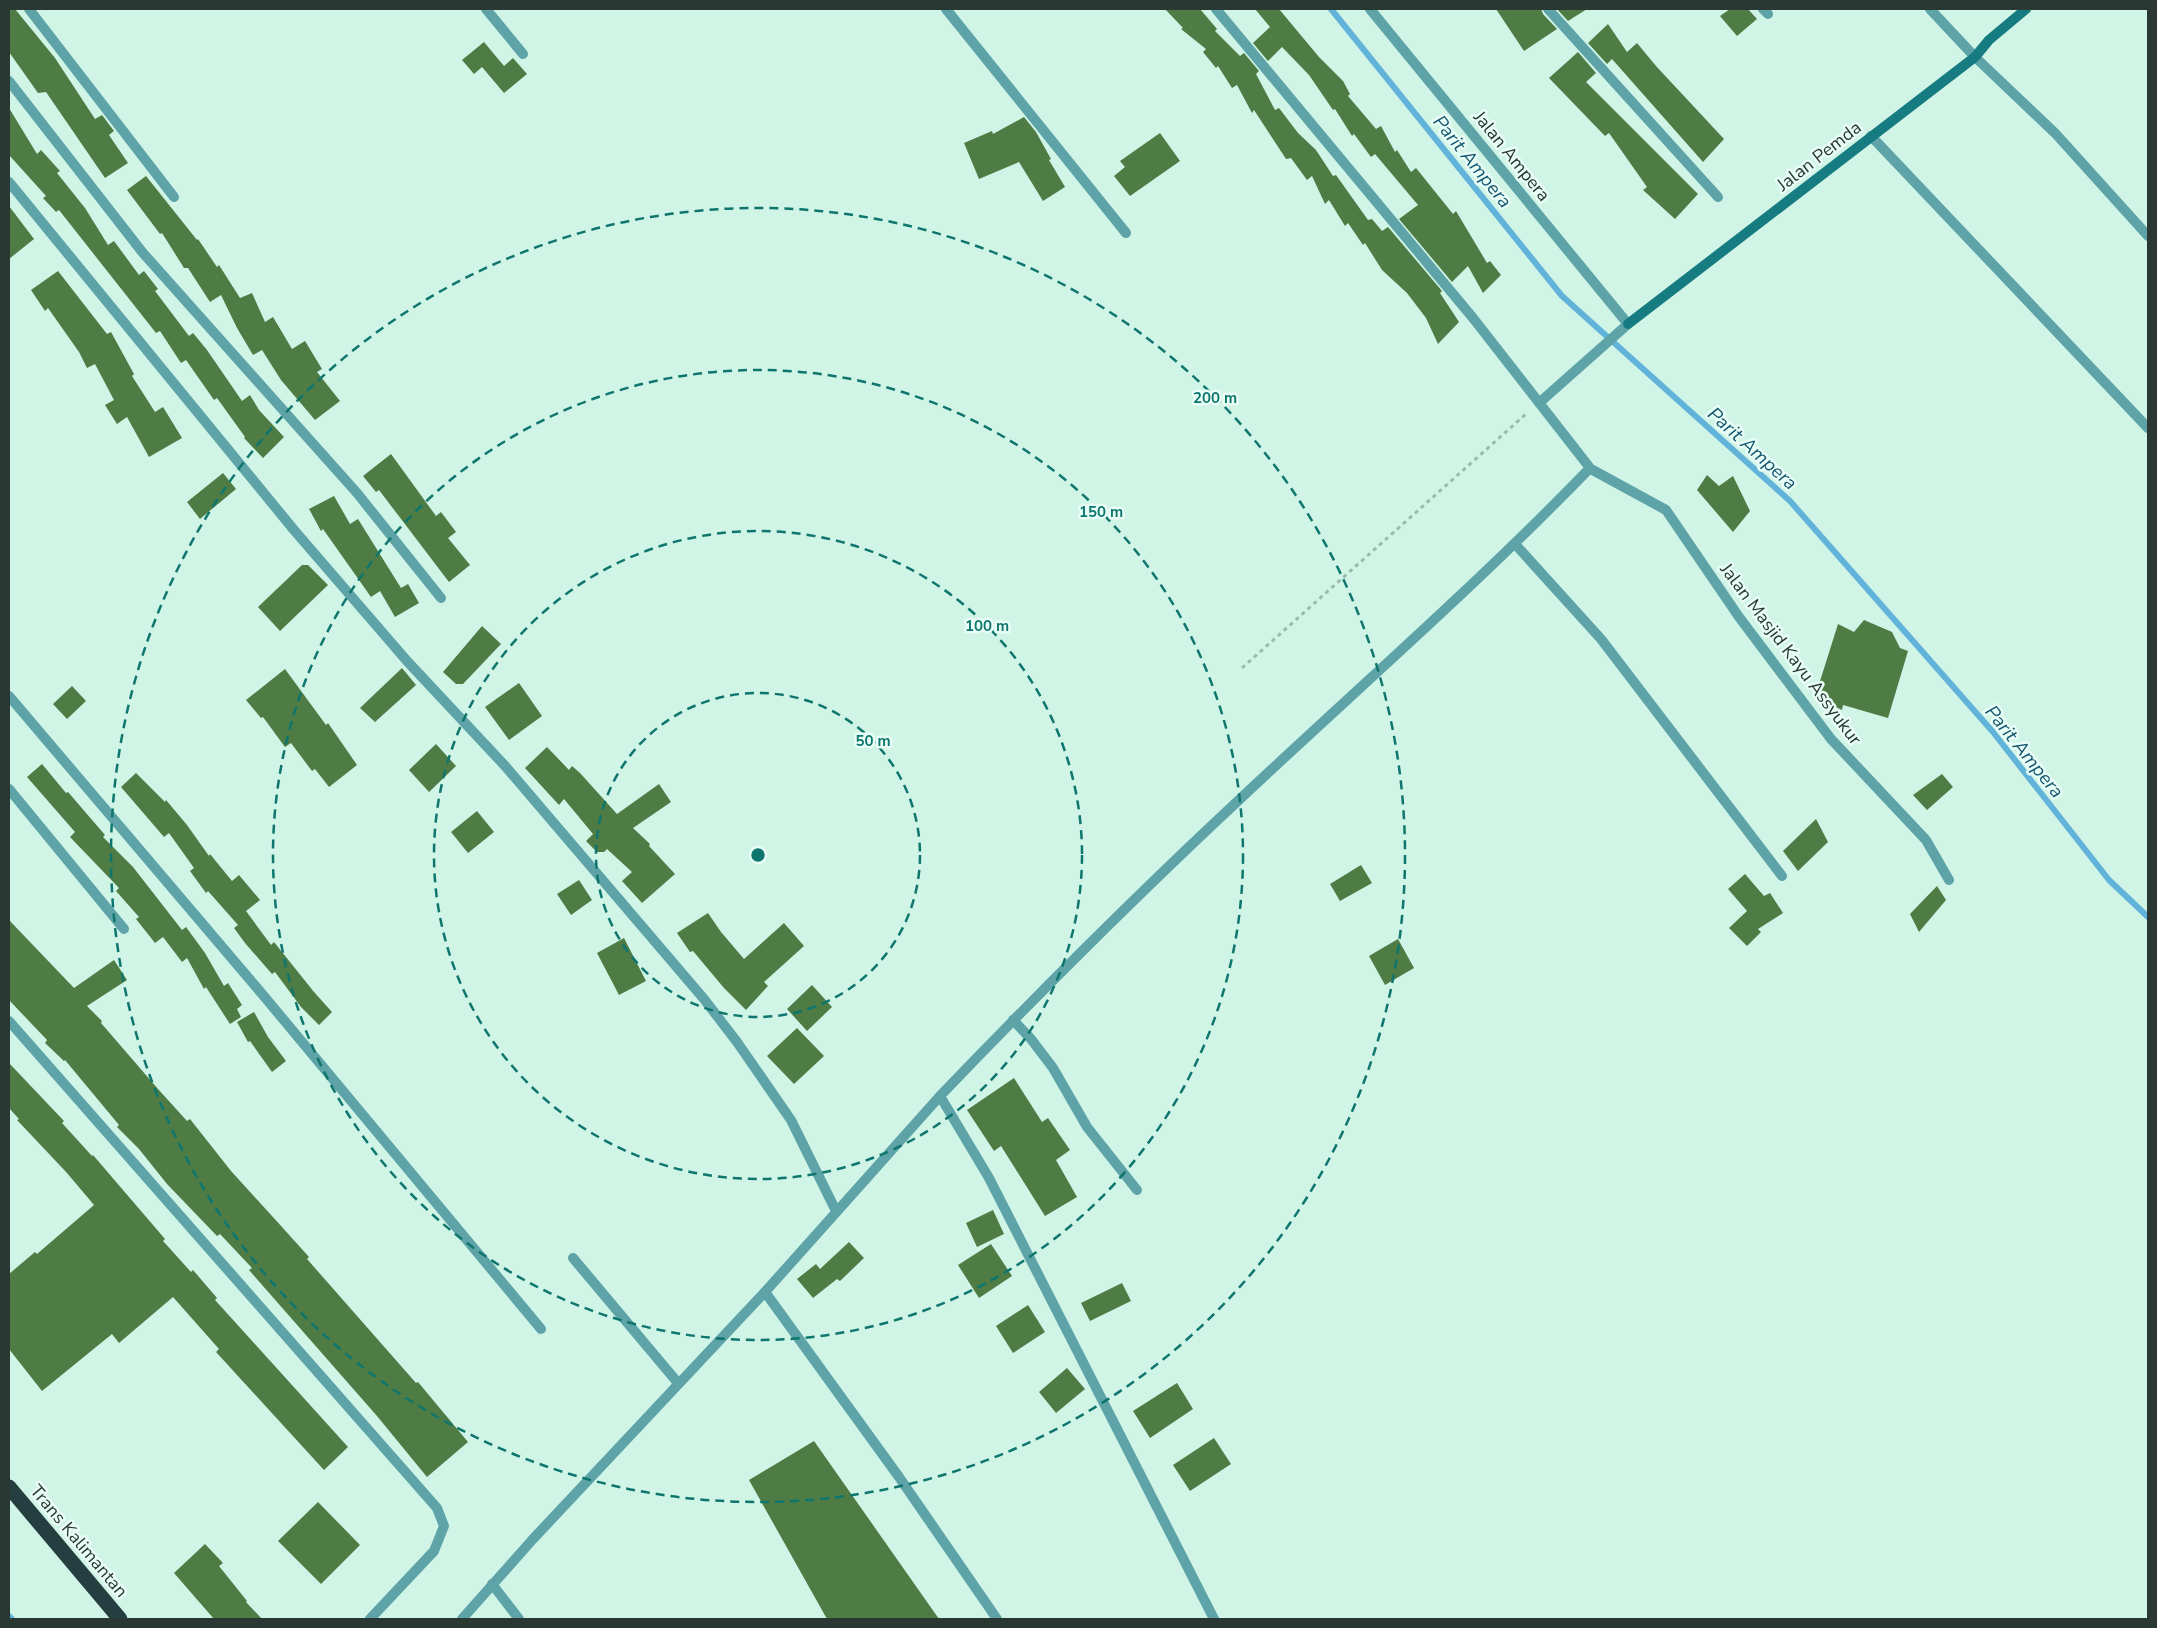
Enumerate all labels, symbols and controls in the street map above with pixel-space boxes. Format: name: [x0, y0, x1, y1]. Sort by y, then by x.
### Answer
street label: Jalan Ampera: [1468, 105, 1556, 206]
water label: Parit Ampera: [1427, 110, 1518, 214]
street label: Jalan Pemda: [1771, 115, 1866, 197]
text: 200 m: [1193, 388, 1237, 408]
water label: Parit Ampera: [1702, 401, 1803, 496]
text: 150 m: [1079, 502, 1123, 522]
street label: Jalan Masjid Kayu Assyukur: [1714, 557, 1868, 750]
text: 100 m: [965, 616, 1009, 636]
water label: Parit Ampera: [1979, 700, 2070, 804]
text: 50 m: [855, 731, 891, 751]
centre of rings: [749, 846, 767, 864]
street label: Trans Kalimantan: [25, 1480, 133, 1602]

